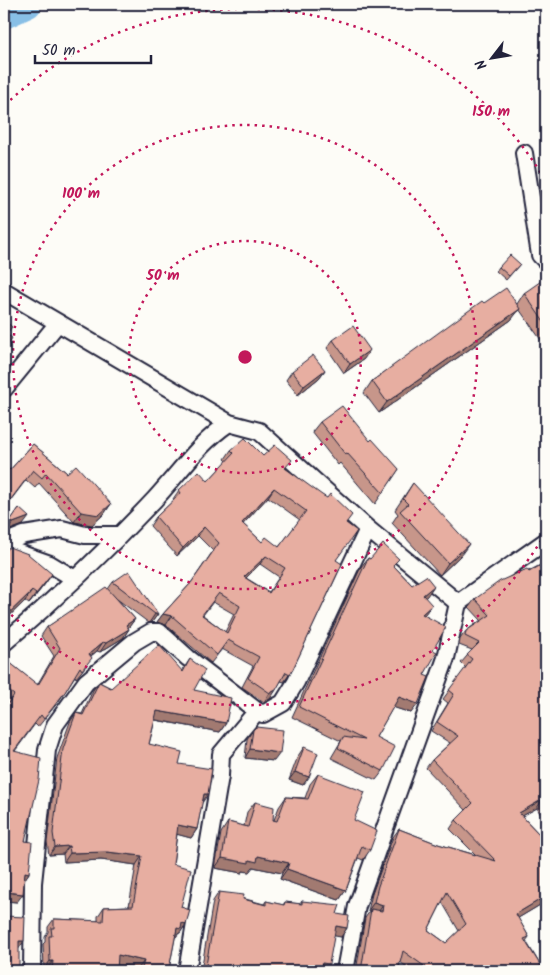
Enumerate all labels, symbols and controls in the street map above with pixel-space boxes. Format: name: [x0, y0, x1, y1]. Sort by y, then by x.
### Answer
scale bar: [35, 32, 151, 64]
north arrow: [468, 32, 518, 82]
text: 50 m: [42, 39, 76, 63]
text: N: [470, 55, 493, 74]
text: 150 m: [472, 100, 510, 124]
text: 100 m: [62, 182, 100, 206]
text: 50 m: [145, 264, 180, 288]
centre of rings: [236, 348, 254, 366]

